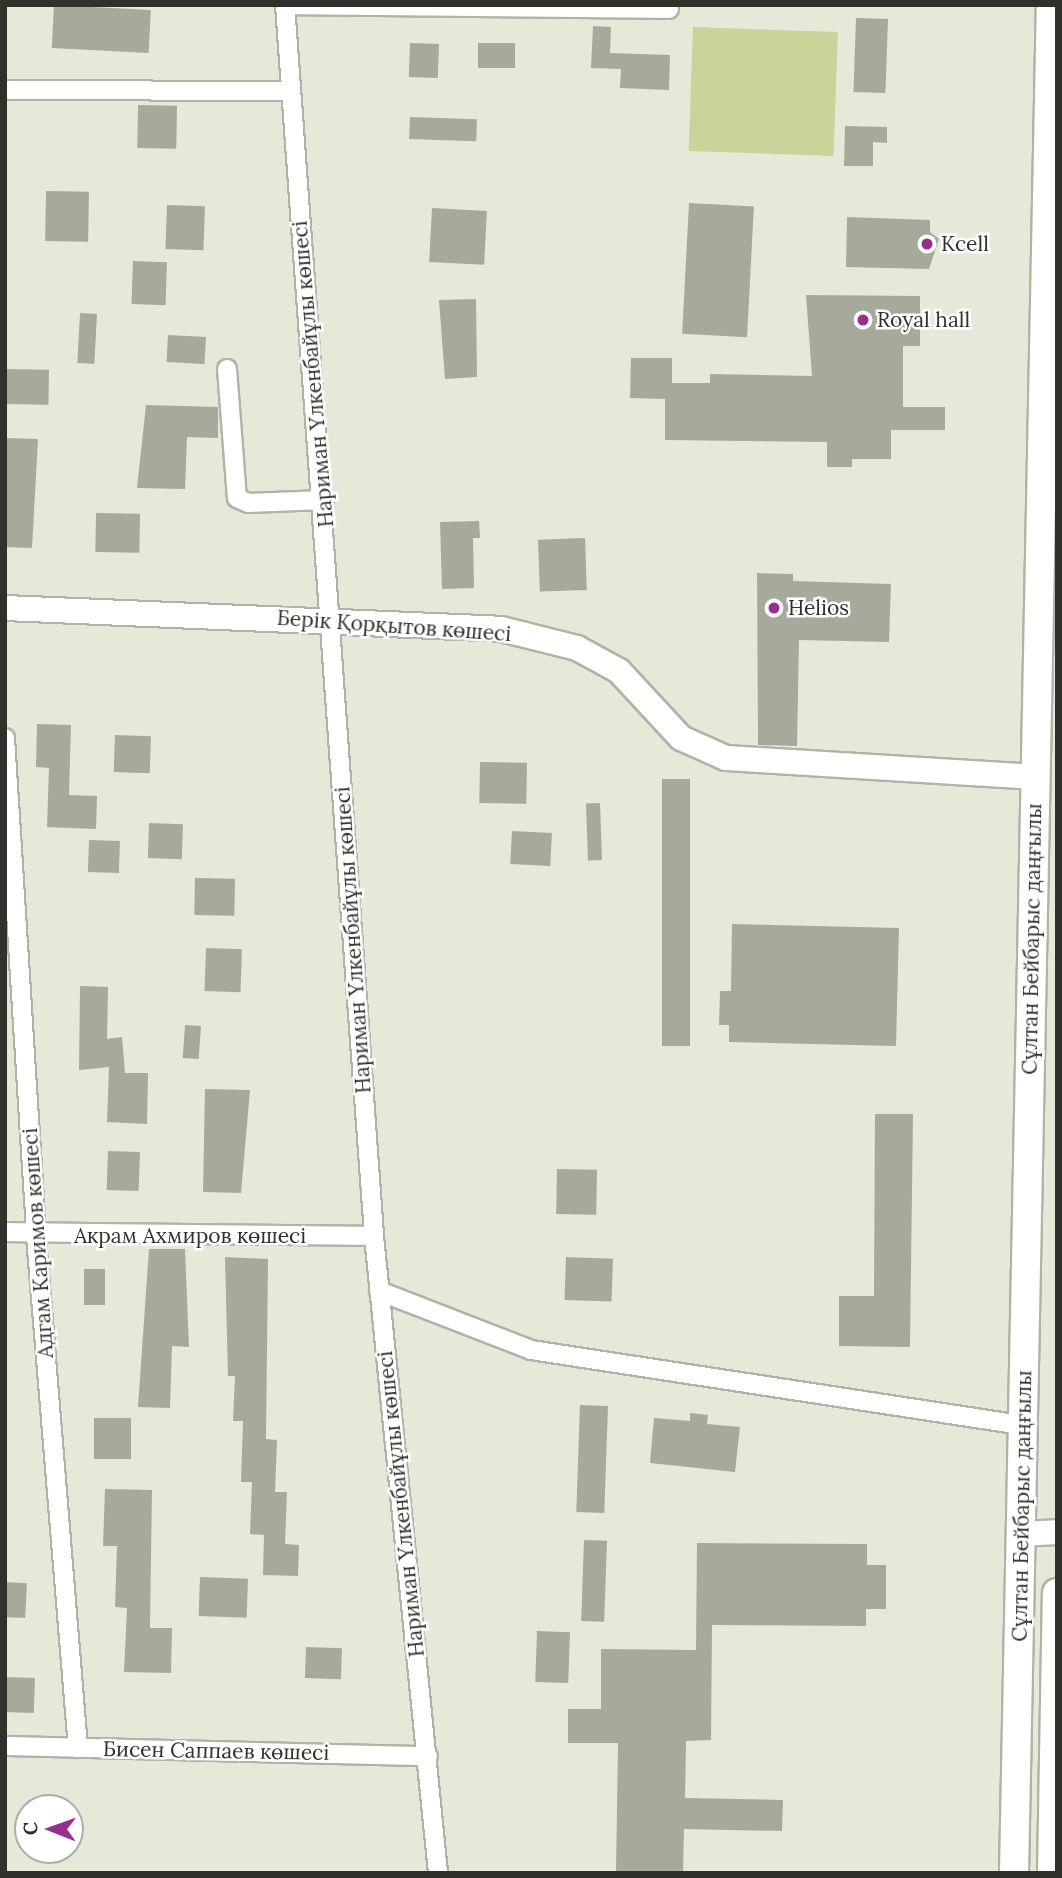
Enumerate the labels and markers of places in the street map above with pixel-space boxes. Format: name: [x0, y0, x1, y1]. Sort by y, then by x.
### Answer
place label: Kcell: [941, 231, 989, 257]
marker: Kcell: [919, 236, 935, 252]
place label: Royal hall: [877, 307, 970, 333]
marker: Royal hall: [855, 312, 871, 328]
place label: Helios: [788, 595, 849, 621]
marker: Helios: [766, 600, 782, 616]

